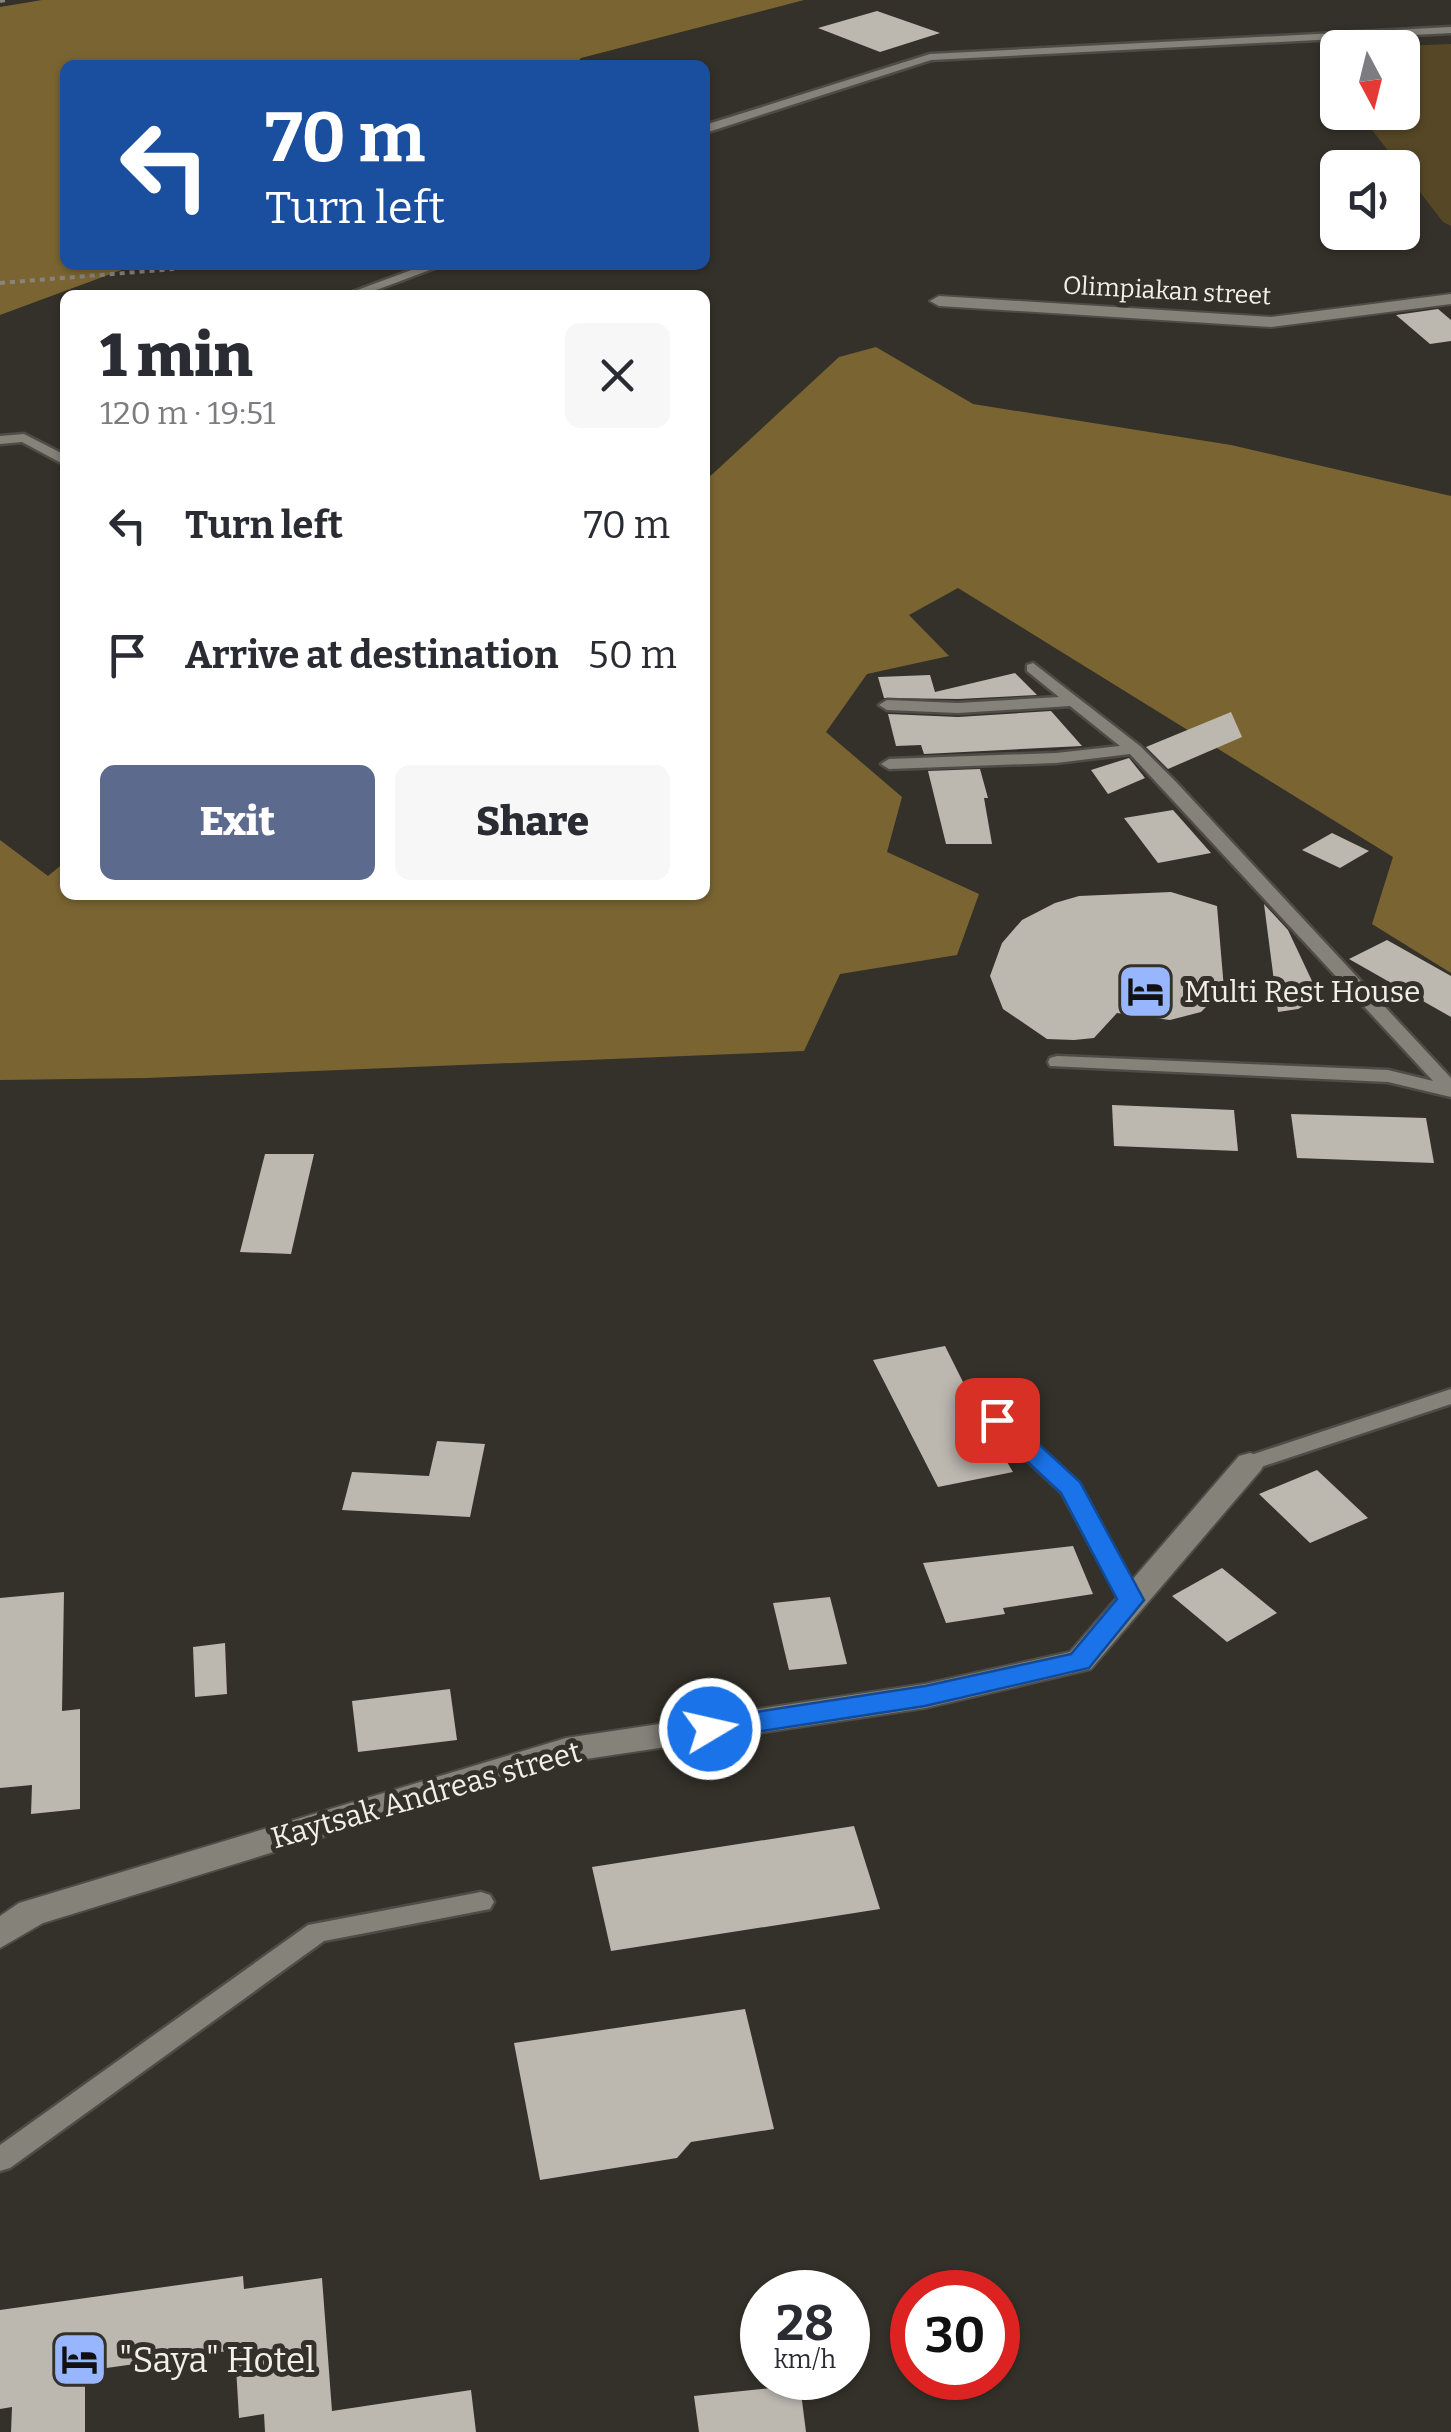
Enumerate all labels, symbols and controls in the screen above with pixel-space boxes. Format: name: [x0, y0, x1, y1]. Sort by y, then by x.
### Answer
north arrow: [1320, 30, 1420, 130]
map controls: [1320, 30, 1420, 250]
text: 70 m: [265, 96, 425, 180]
icon: left: [100, 100, 230, 230]
button: sound: [1320, 150, 1420, 250]
text: Turn left: [265, 181, 445, 235]
street label: Olimpiakan street: [1062, 271, 1272, 311]
text: 1 min: [100, 320, 253, 392]
button: close: [565, 323, 670, 428]
text: 120 m · 19:51: [100, 394, 276, 432]
icon: left: [100, 498, 155, 553]
text: Turn left: [185, 502, 343, 548]
text: 70 m: [583, 502, 670, 548]
icon: arrive: [100, 628, 155, 683]
text: Arrive at destination: [185, 632, 558, 678]
text: 50 m: [588, 632, 677, 678]
button: Exit: [100, 765, 375, 880]
button: Share: [395, 765, 670, 880]
hotel icon: Multi Rest House: [1115, 962, 1175, 1022]
place label: Multi Rest House: [1184, 974, 1420, 1010]
pin: [955, 1378, 1040, 1463]
icon: arrive: [970, 1393, 1025, 1448]
position arrow: [658, 1677, 762, 1781]
street label: Kaytsak Andreas street: [267, 1733, 585, 1856]
speed limit sign: 30: [890, 2270, 1020, 2400]
text: 28: [776, 2293, 834, 2353]
hotel icon: "Saya" Hotel: [50, 2330, 110, 2390]
place label: "Saya" Hotel: [119, 2339, 315, 2381]
text: km/h: [774, 2345, 836, 2375]

